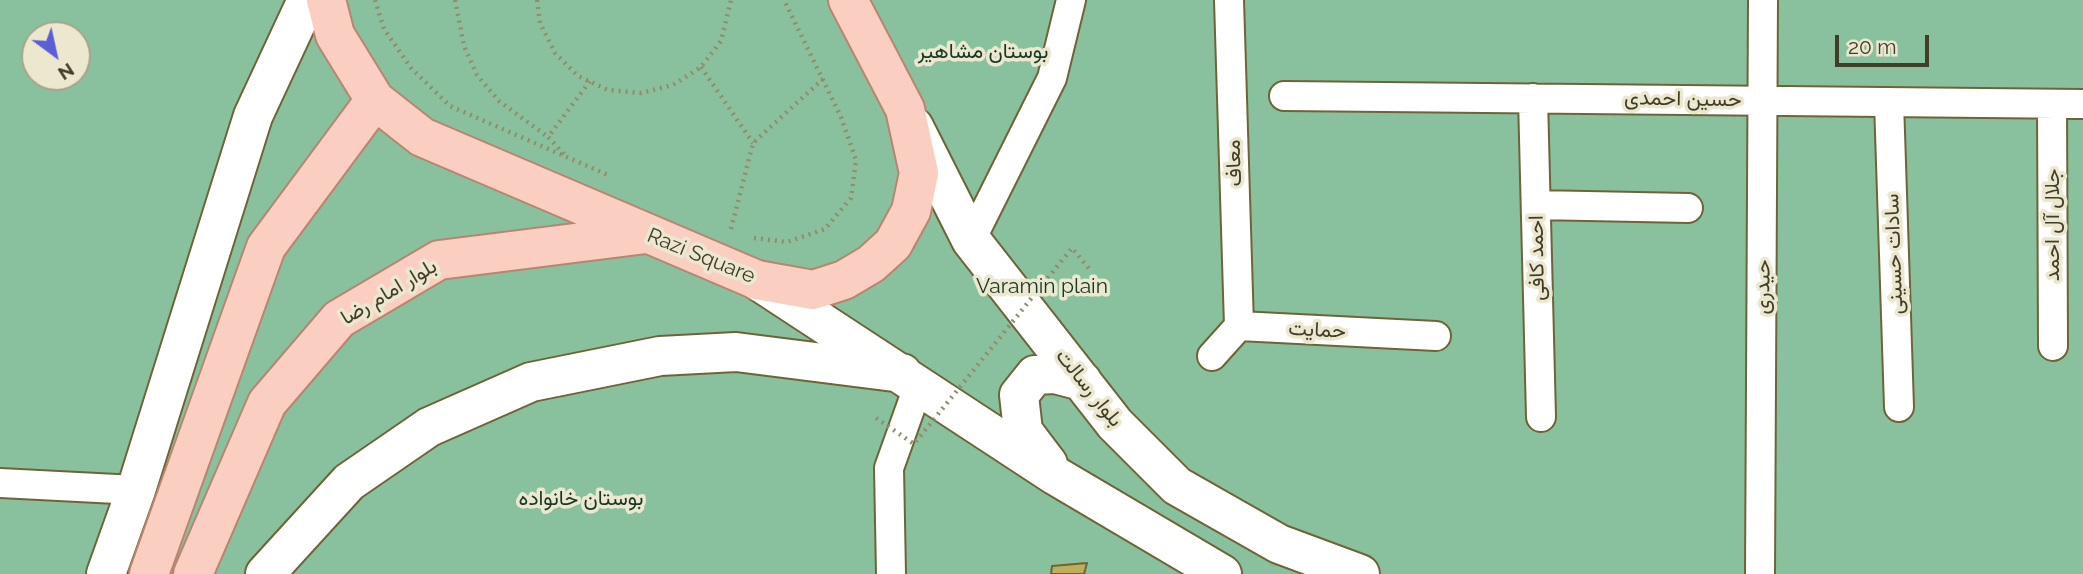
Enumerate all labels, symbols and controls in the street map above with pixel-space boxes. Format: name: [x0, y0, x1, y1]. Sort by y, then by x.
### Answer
north arrow: [21, 21, 91, 91]
scale bar: [1838, 21, 1932, 65]
text: 20 m: [1848, 34, 1896, 59]
park label: بوستان مشاهیر: [918, 39, 1048, 65]
text: N: [54, 59, 78, 85]
street label: حسین احمدی: [1624, 85, 1742, 113]
street label: معاف: [1221, 139, 1247, 187]
street label: جلال آل احمد: [2040, 169, 2066, 281]
street label: سادات حسینی: [1879, 193, 1909, 315]
street label: احمد کافی: [1524, 215, 1550, 301]
street label: Razi Square: [643, 223, 759, 289]
street label: بلوار امام رضا: [336, 253, 442, 331]
street label: حیدری: [1750, 259, 1776, 315]
park label: Varamin plain: [976, 274, 1108, 300]
street label: حمایت: [1288, 316, 1346, 344]
street label: بلوار رسالت: [1050, 344, 1128, 432]
park label: بوستان خانواده: [519, 486, 643, 512]

